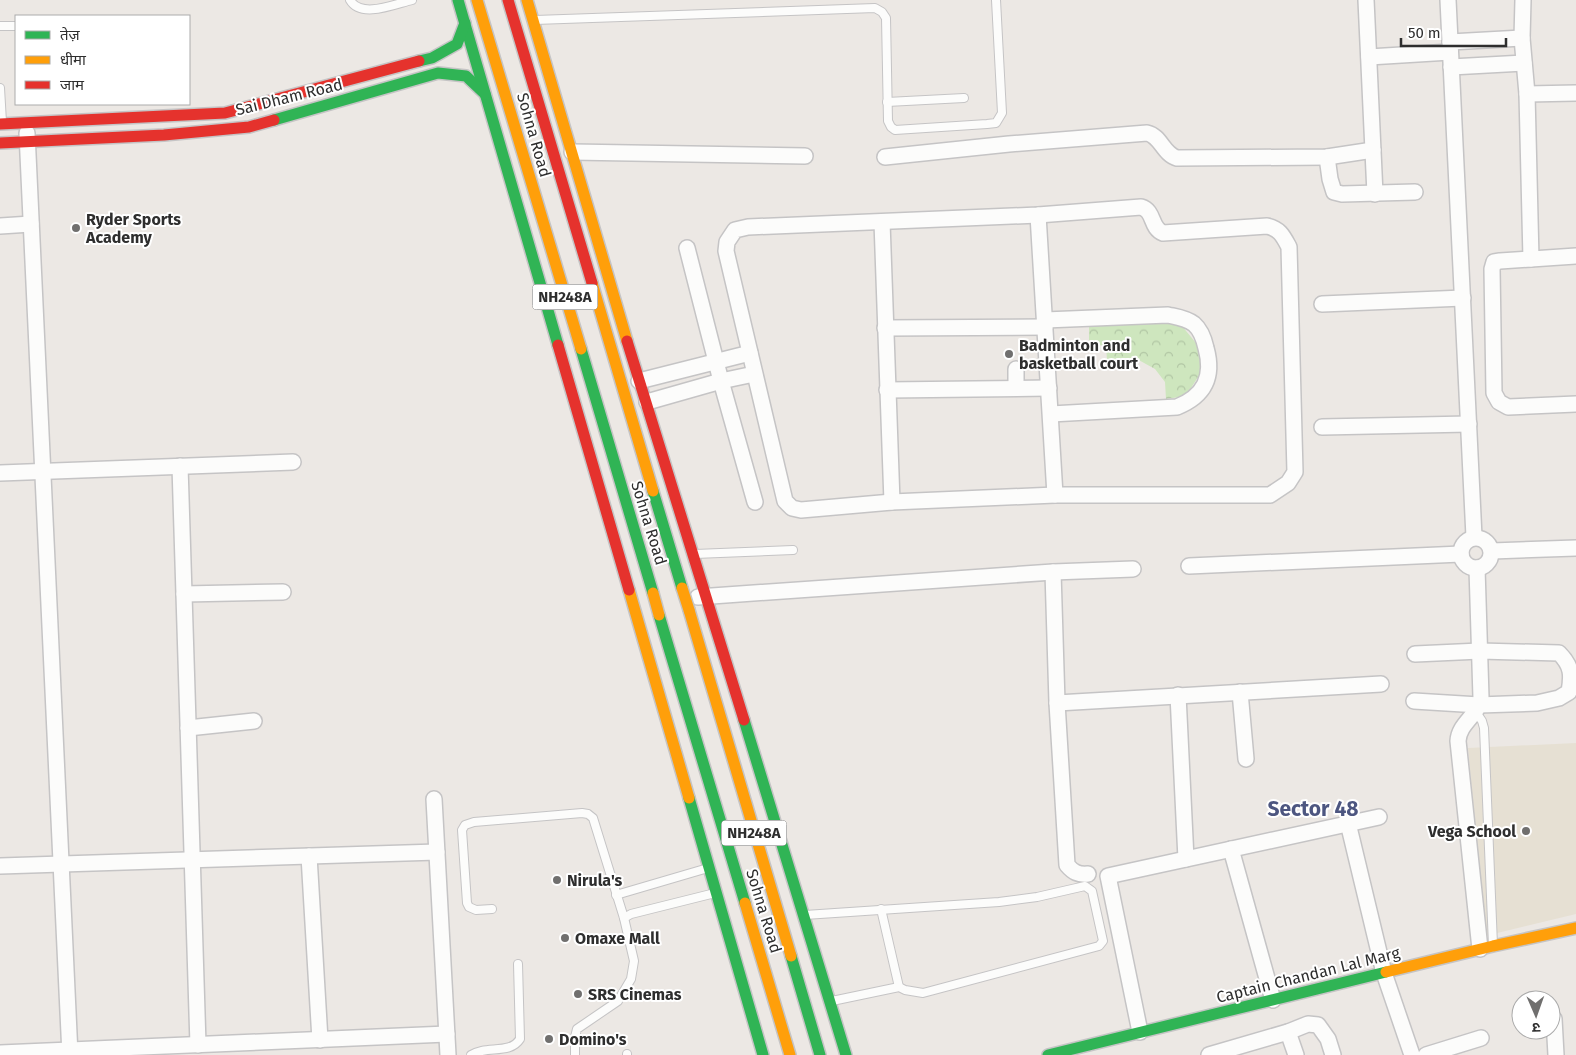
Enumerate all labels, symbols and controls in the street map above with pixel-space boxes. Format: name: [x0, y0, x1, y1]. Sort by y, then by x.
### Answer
legend: [15, 15, 190, 105]
scale bar: [1401, 15, 1506, 47]
text: 50 m: [1408, 24, 1441, 42]
text: तेज़: [60, 26, 81, 44]
text: धीमा: [60, 51, 87, 69]
street label: Sai Dham Road: [234, 75, 344, 119]
text: जाम: [60, 76, 85, 94]
street label: Sohna Road: [513, 91, 555, 179]
place label: Ryder Sports Academy: [85, 210, 181, 247]
marker: Ryder Sports Academy: [70, 222, 82, 234]
road number: NH248A: [532, 284, 598, 310]
place label: Badminton and basketball court: [1019, 336, 1139, 373]
marker: Badminton and basketball court: [1003, 348, 1015, 360]
street label: Sohna Road: [627, 479, 671, 567]
district label: Sector 48: [1267, 796, 1359, 822]
road number: NH248A: [722, 820, 786, 846]
place label: Vega School: [1427, 822, 1516, 841]
marker: Vega School: [1520, 825, 1532, 837]
street label: Sohna Road: [742, 867, 786, 955]
place label: Nirula's: [567, 871, 623, 890]
marker: Nirula's: [551, 874, 563, 886]
place label: Omaxe Mall: [575, 929, 660, 948]
marker: Omaxe Mall: [559, 932, 571, 944]
street label: Captain Chandan Lal Marg: [1214, 943, 1402, 1007]
place label: SRS Cinemas: [588, 985, 682, 1004]
marker: SRS Cinemas: [572, 988, 584, 1000]
north arrow: [1511, 990, 1561, 1040]
text: उ: [1531, 1019, 1541, 1036]
place label: Domino's: [559, 1030, 627, 1049]
marker: Domino's: [543, 1033, 555, 1045]

